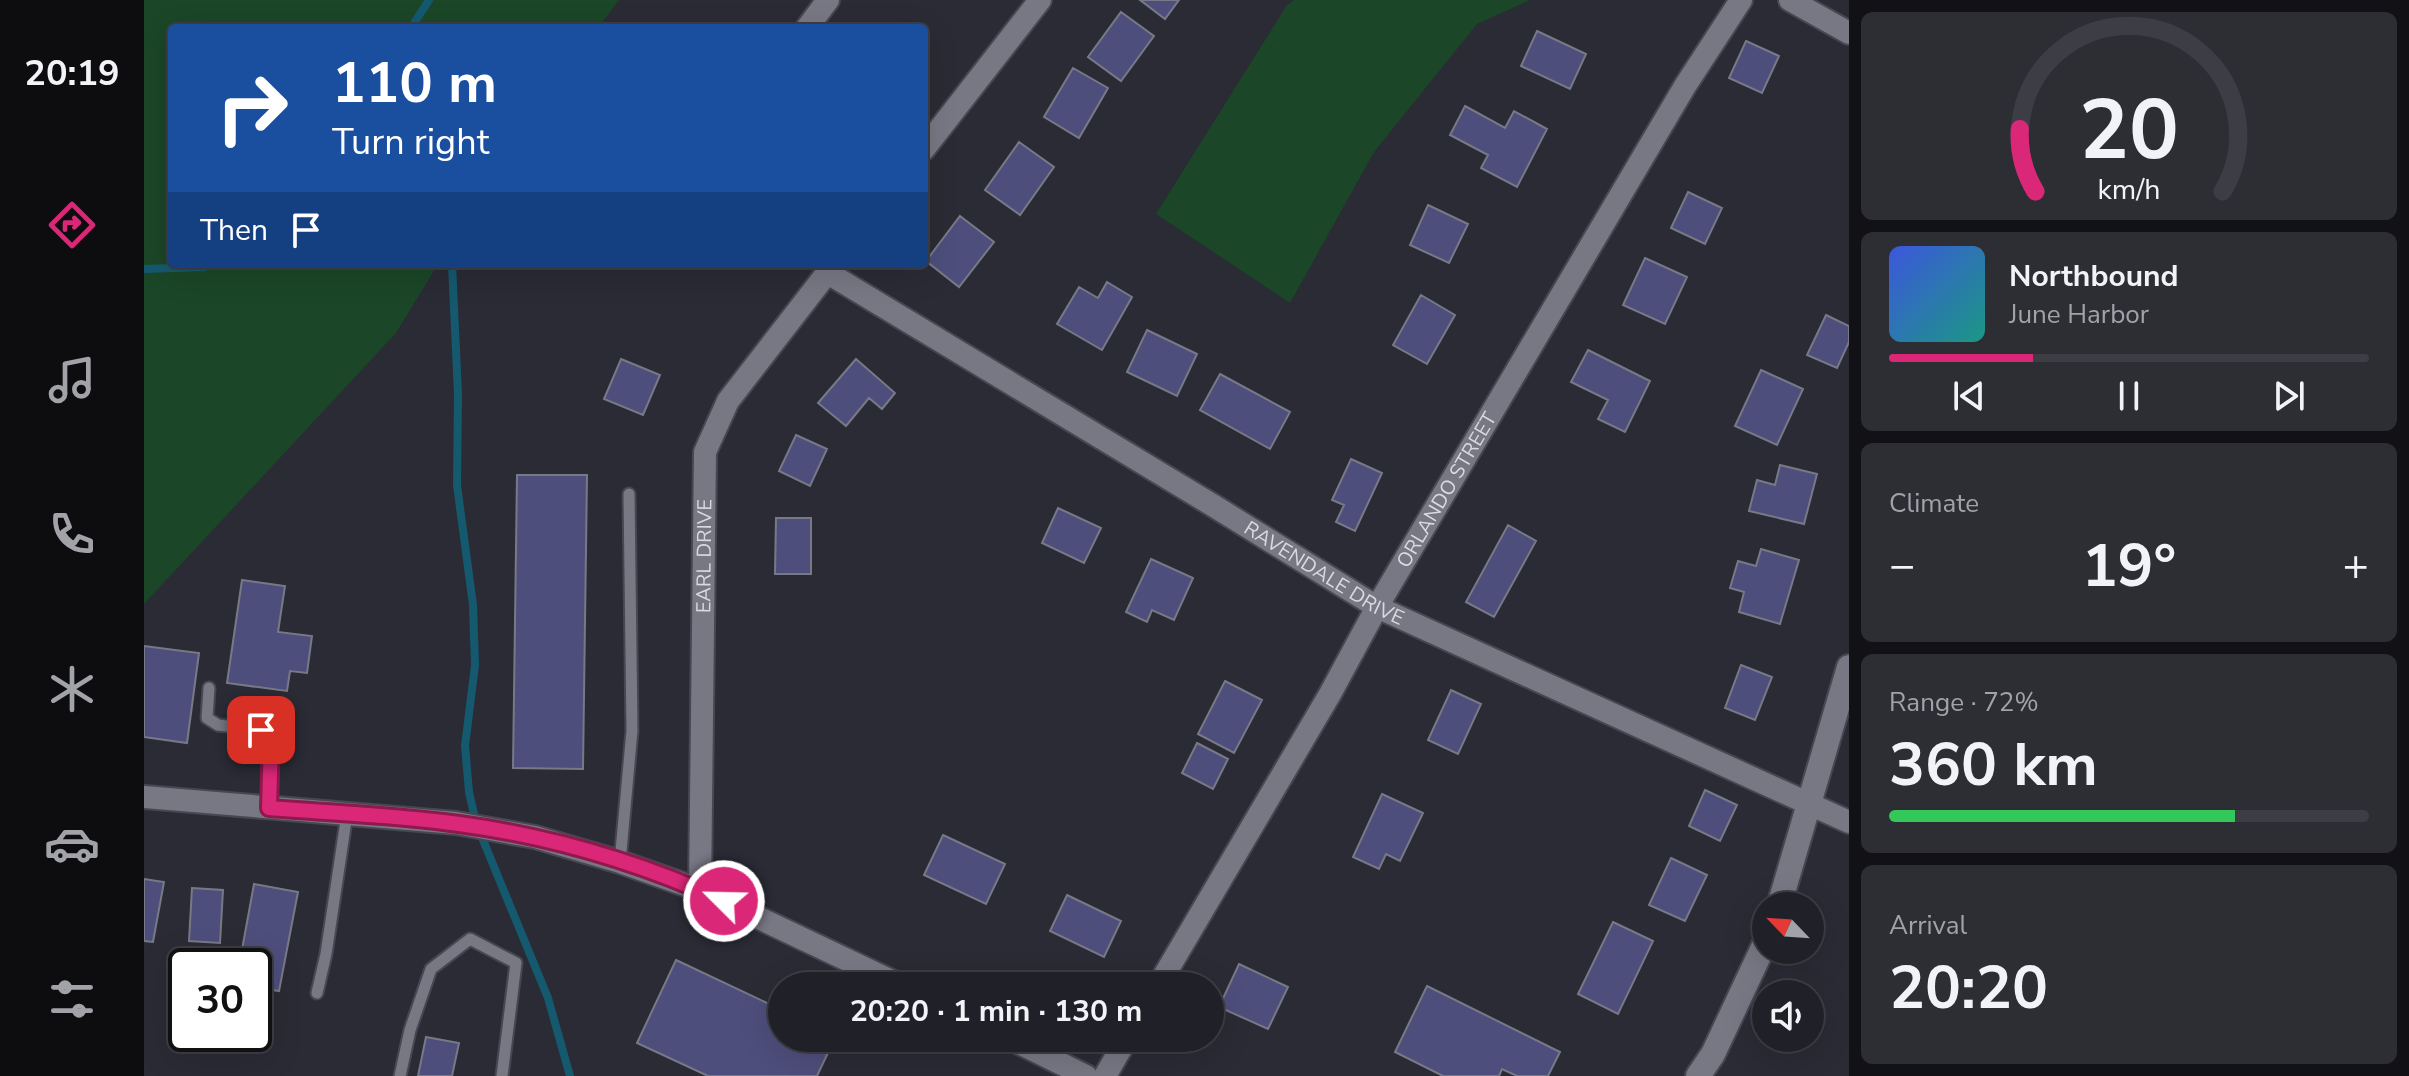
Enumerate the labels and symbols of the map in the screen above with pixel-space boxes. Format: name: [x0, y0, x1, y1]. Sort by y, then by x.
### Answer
street label: ORLANDO STREET: [1390, 407, 1503, 573]
street label: EARL DRIVE: [690, 499, 718, 613]
street label: RAVENDALE DRIVE: [1239, 514, 1409, 631]
pin: [227, 696, 295, 764]
position arrow: [682, 859, 766, 943]
north arrow: [1752, 892, 1824, 964]
speed limit sign: 30: [168, 948, 272, 1052]

